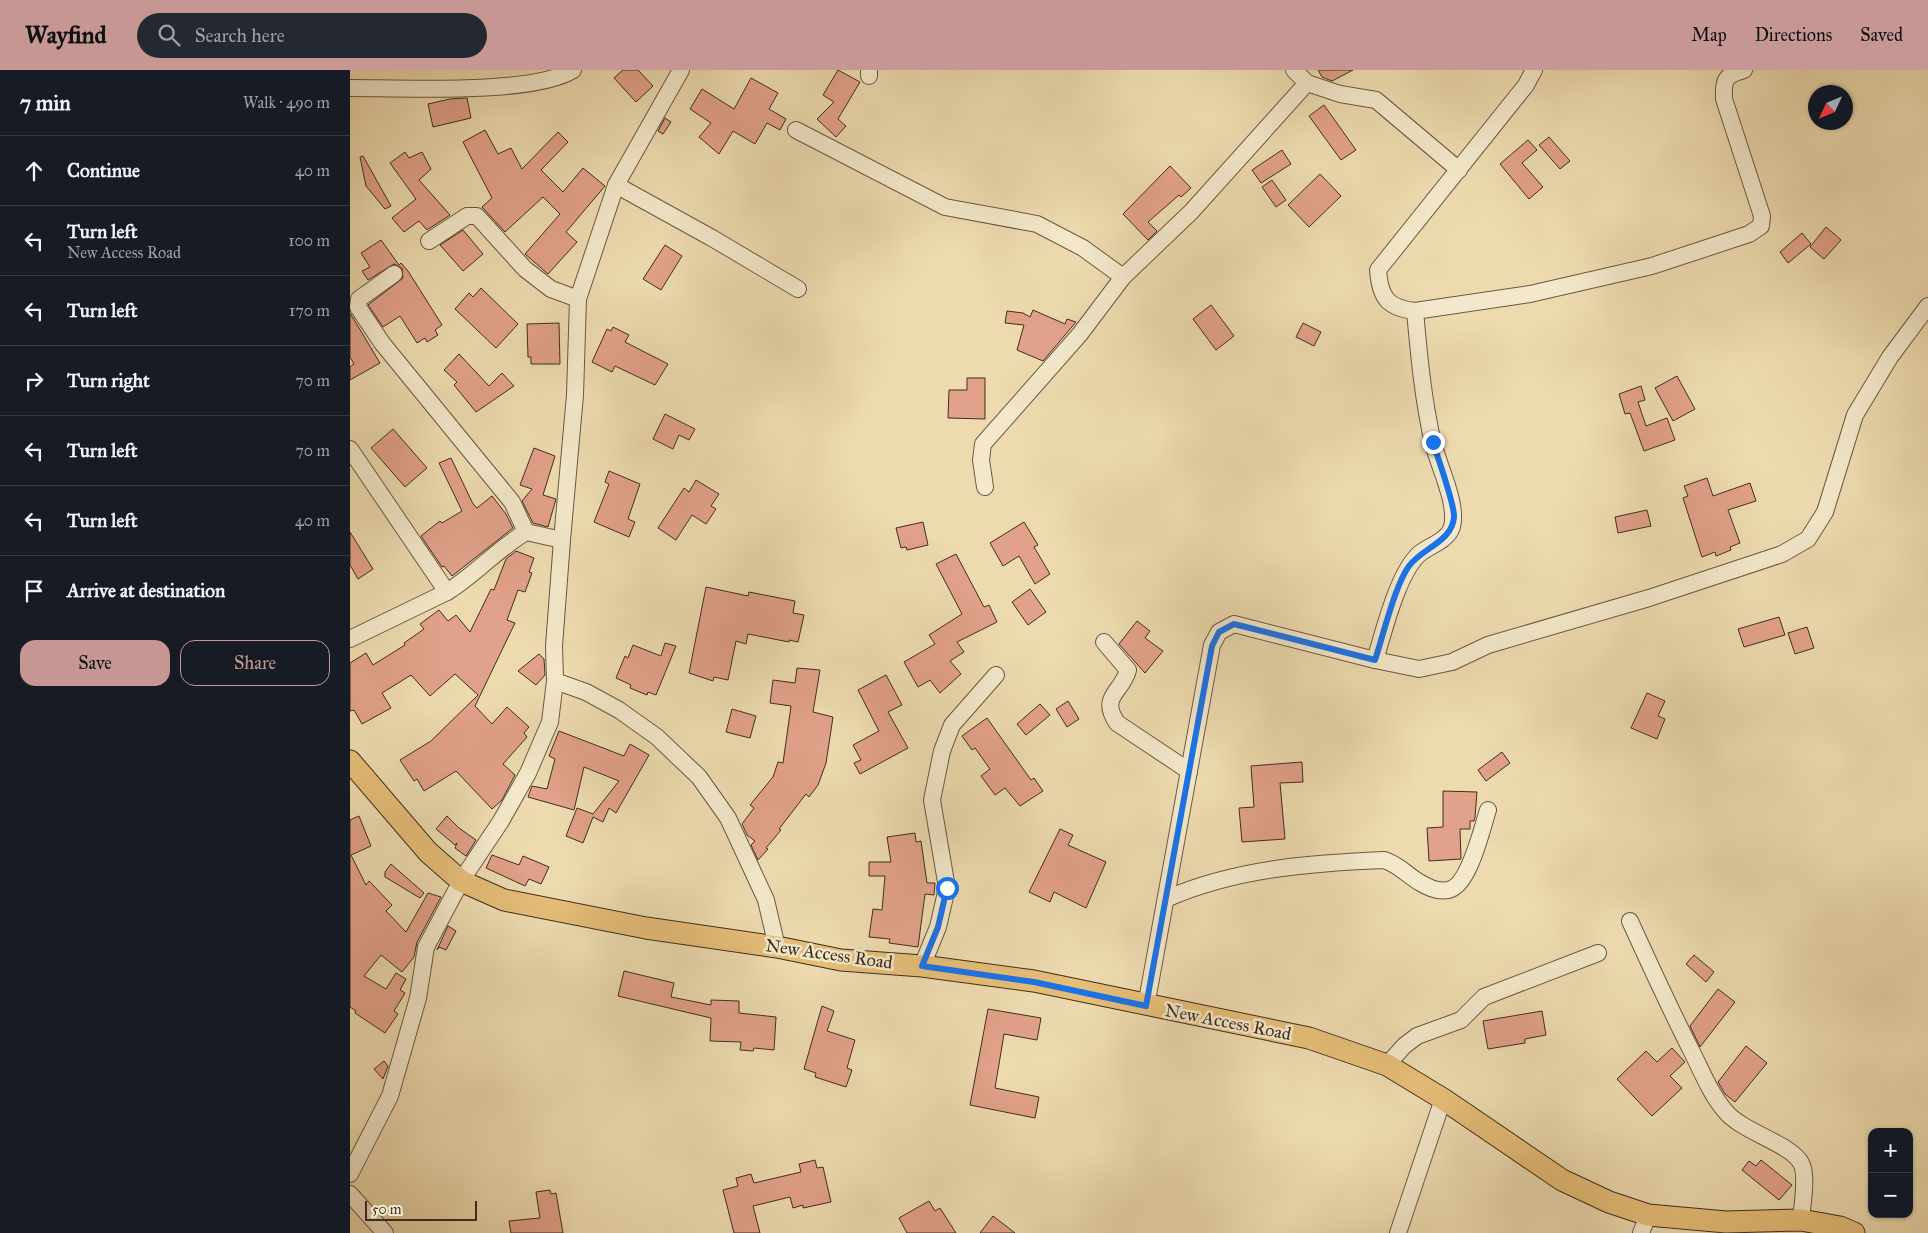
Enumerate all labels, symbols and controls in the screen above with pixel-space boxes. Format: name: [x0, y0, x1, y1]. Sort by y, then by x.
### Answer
search box: [137, 13, 487, 58]
text: Wayfind: [25, 20, 107, 50]
icon: search: [155, 21, 183, 49]
text: Search here: [195, 24, 285, 47]
text: Map: [1691, 24, 1727, 46]
text: Directions: [1755, 24, 1832, 46]
text: Saved: [1860, 24, 1903, 46]
north arrow: [1808, 85, 1853, 130]
text: 7 min: [20, 90, 71, 116]
text: Walk · 490 m: [243, 93, 330, 112]
icon: ahead: [20, 157, 48, 185]
text: Continue: [67, 159, 140, 182]
text: 40 m: [295, 161, 330, 180]
text: Turn left: [67, 220, 137, 243]
icon: left: [20, 227, 48, 255]
text: 100 m: [288, 231, 330, 250]
text: New Access Road: [67, 243, 181, 262]
icon: left: [20, 297, 48, 325]
text: Turn left: [67, 299, 137, 322]
text: 170 m: [289, 301, 330, 320]
icon: right: [20, 367, 48, 395]
text: Turn right: [67, 369, 150, 392]
text: 70 m: [295, 371, 330, 390]
route end: [1422, 431, 1445, 454]
icon: left: [20, 437, 48, 465]
text: Turn left: [67, 439, 137, 462]
text: 70 m: [295, 441, 330, 460]
icon: left: [20, 507, 48, 535]
text: Turn left: [67, 509, 137, 532]
text: 40 m: [295, 511, 330, 530]
icon: arrive: [20, 577, 48, 605]
text: Arrive at destination: [67, 579, 225, 602]
button: Save: [20, 640, 170, 686]
button: Share: [180, 640, 330, 686]
route start: [936, 877, 959, 900]
street label: New Access Road: [764, 934, 894, 974]
street label: New Access Road: [1163, 999, 1293, 1045]
map controls: [1868, 1128, 1913, 1218]
button: +: [1868, 1128, 1913, 1173]
button: −: [1868, 1173, 1913, 1218]
scale bar: [365, 1198, 478, 1221]
text: 50 m: [372, 1201, 401, 1218]

